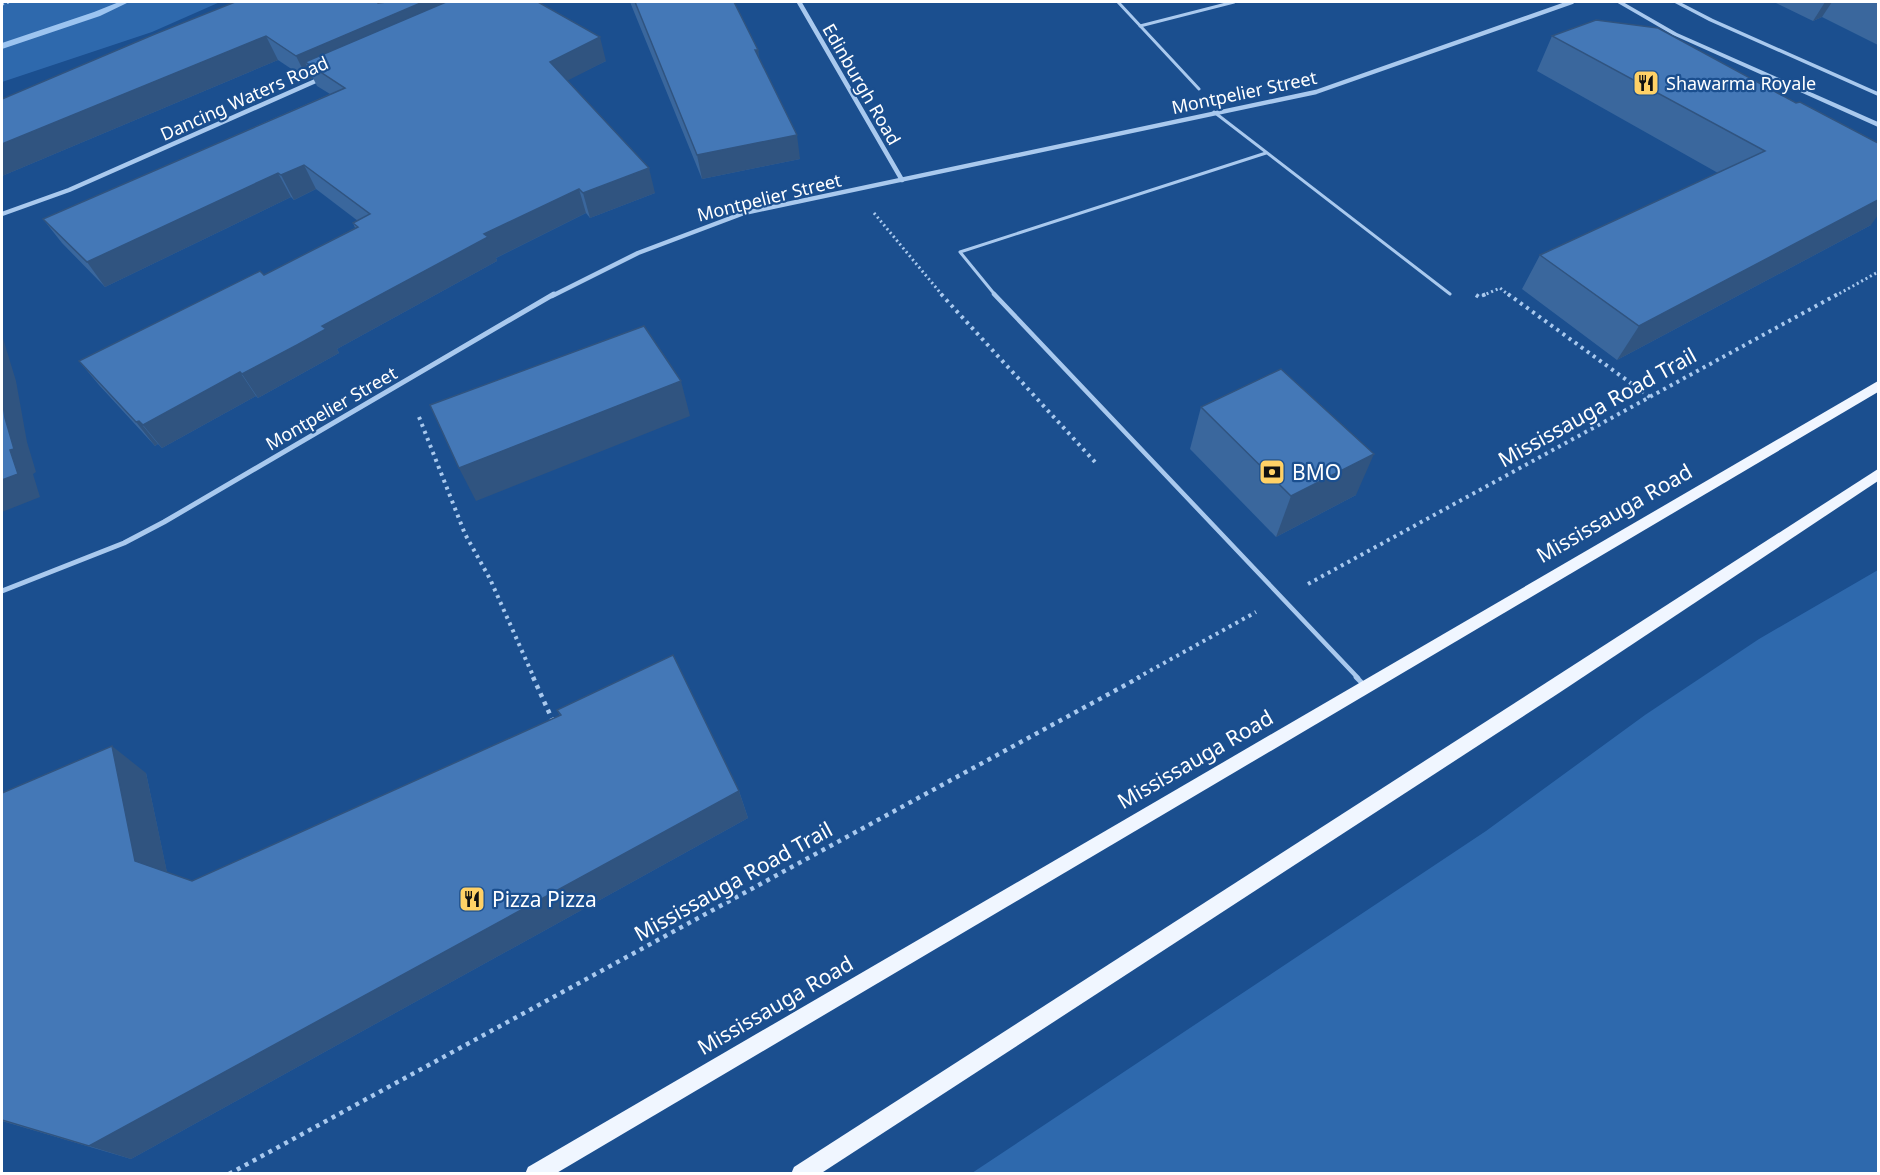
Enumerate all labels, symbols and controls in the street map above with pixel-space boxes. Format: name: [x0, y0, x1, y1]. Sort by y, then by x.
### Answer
street label: Edinburgh Road: [818, 19, 906, 149]
street label: Dancing Waters Road: [156, 50, 332, 146]
street label: Montpelier Street: [1169, 65, 1319, 119]
restaurant icon: Shawarma Royale: [1631, 68, 1661, 98]
place label: Shawarma Royale: [1666, 71, 1816, 95]
street label: Montpelier Street: [694, 167, 844, 227]
street label: Mississauga Road Trail: [1493, 341, 1701, 473]
street label: Montpelier Street: [261, 360, 401, 455]
bank icon: BMO: [1257, 457, 1287, 487]
street label: Mississauga Road: [1531, 457, 1697, 569]
place label: BMO: [1292, 458, 1341, 486]
street label: Mississauga Road: [1112, 703, 1278, 815]
street label: Mississauga Road Trail: [629, 815, 837, 947]
restaurant icon: Pizza Pizza: [457, 884, 487, 914]
place label: Pizza Pizza: [492, 885, 597, 913]
street label: Mississauga Road: [692, 949, 858, 1061]

